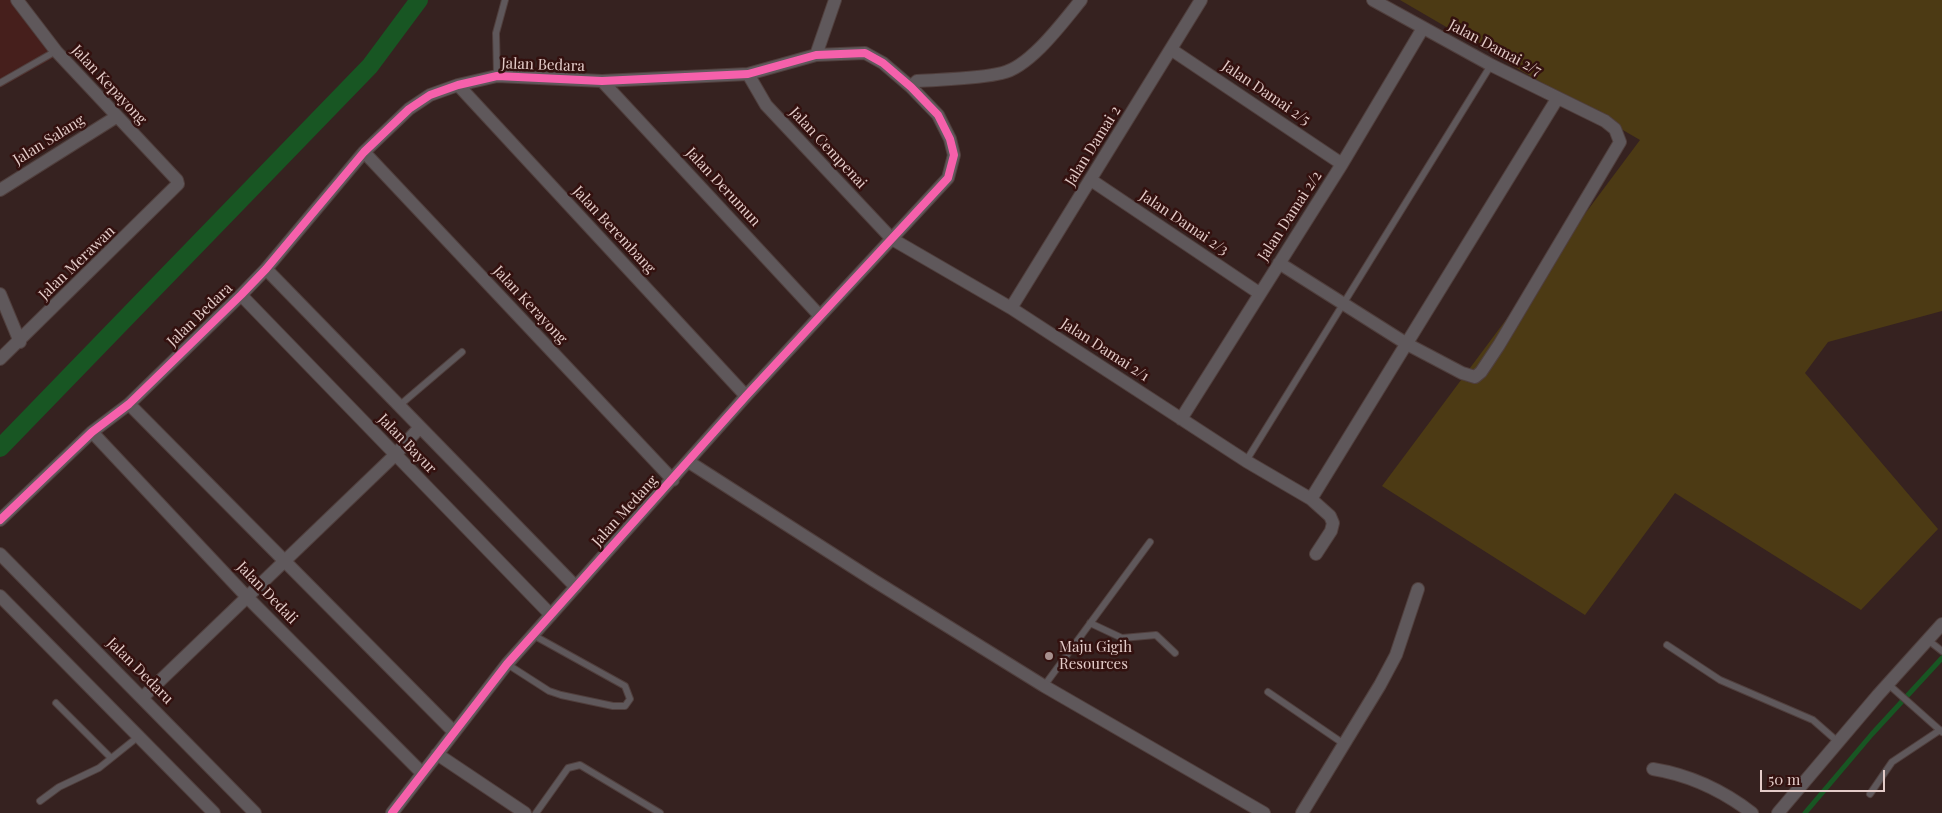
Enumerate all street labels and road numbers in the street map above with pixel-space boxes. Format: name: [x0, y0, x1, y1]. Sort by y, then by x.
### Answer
street label: Jalan Damai 2/7: [1446, 16, 1544, 80]
street label: Jalan Kepayong: [68, 41, 150, 129]
street label: Jalan Bedara: [501, 55, 585, 75]
street label: Jalan Damai 2/5: [1219, 57, 1313, 129]
street label: Jalan Damai 2: [1061, 103, 1125, 189]
street label: Jalan Cempenai: [786, 104, 870, 192]
street label: Jalan Salang: [10, 111, 88, 169]
street label: Jalan Derumun: [682, 144, 764, 230]
street label: Jalan Damai 2/2: [1254, 168, 1326, 264]
street label: Jalan Berembang: [569, 182, 659, 278]
street label: Jalan Damai 2/3: [1136, 187, 1232, 259]
street label: Jalan Merawan: [35, 222, 119, 304]
street label: Jalan Kerayong: [489, 262, 571, 348]
street label: Jalan Bedara: [164, 279, 236, 351]
street label: Jalan Damai 2/1: [1057, 315, 1153, 385]
street label: Jalan Bayur: [374, 410, 440, 478]
street label: Jalan Medang: [588, 472, 662, 550]
street label: Jalan Dedali: [233, 558, 301, 628]
street label: Jalan Dedaru: [103, 634, 177, 708]

